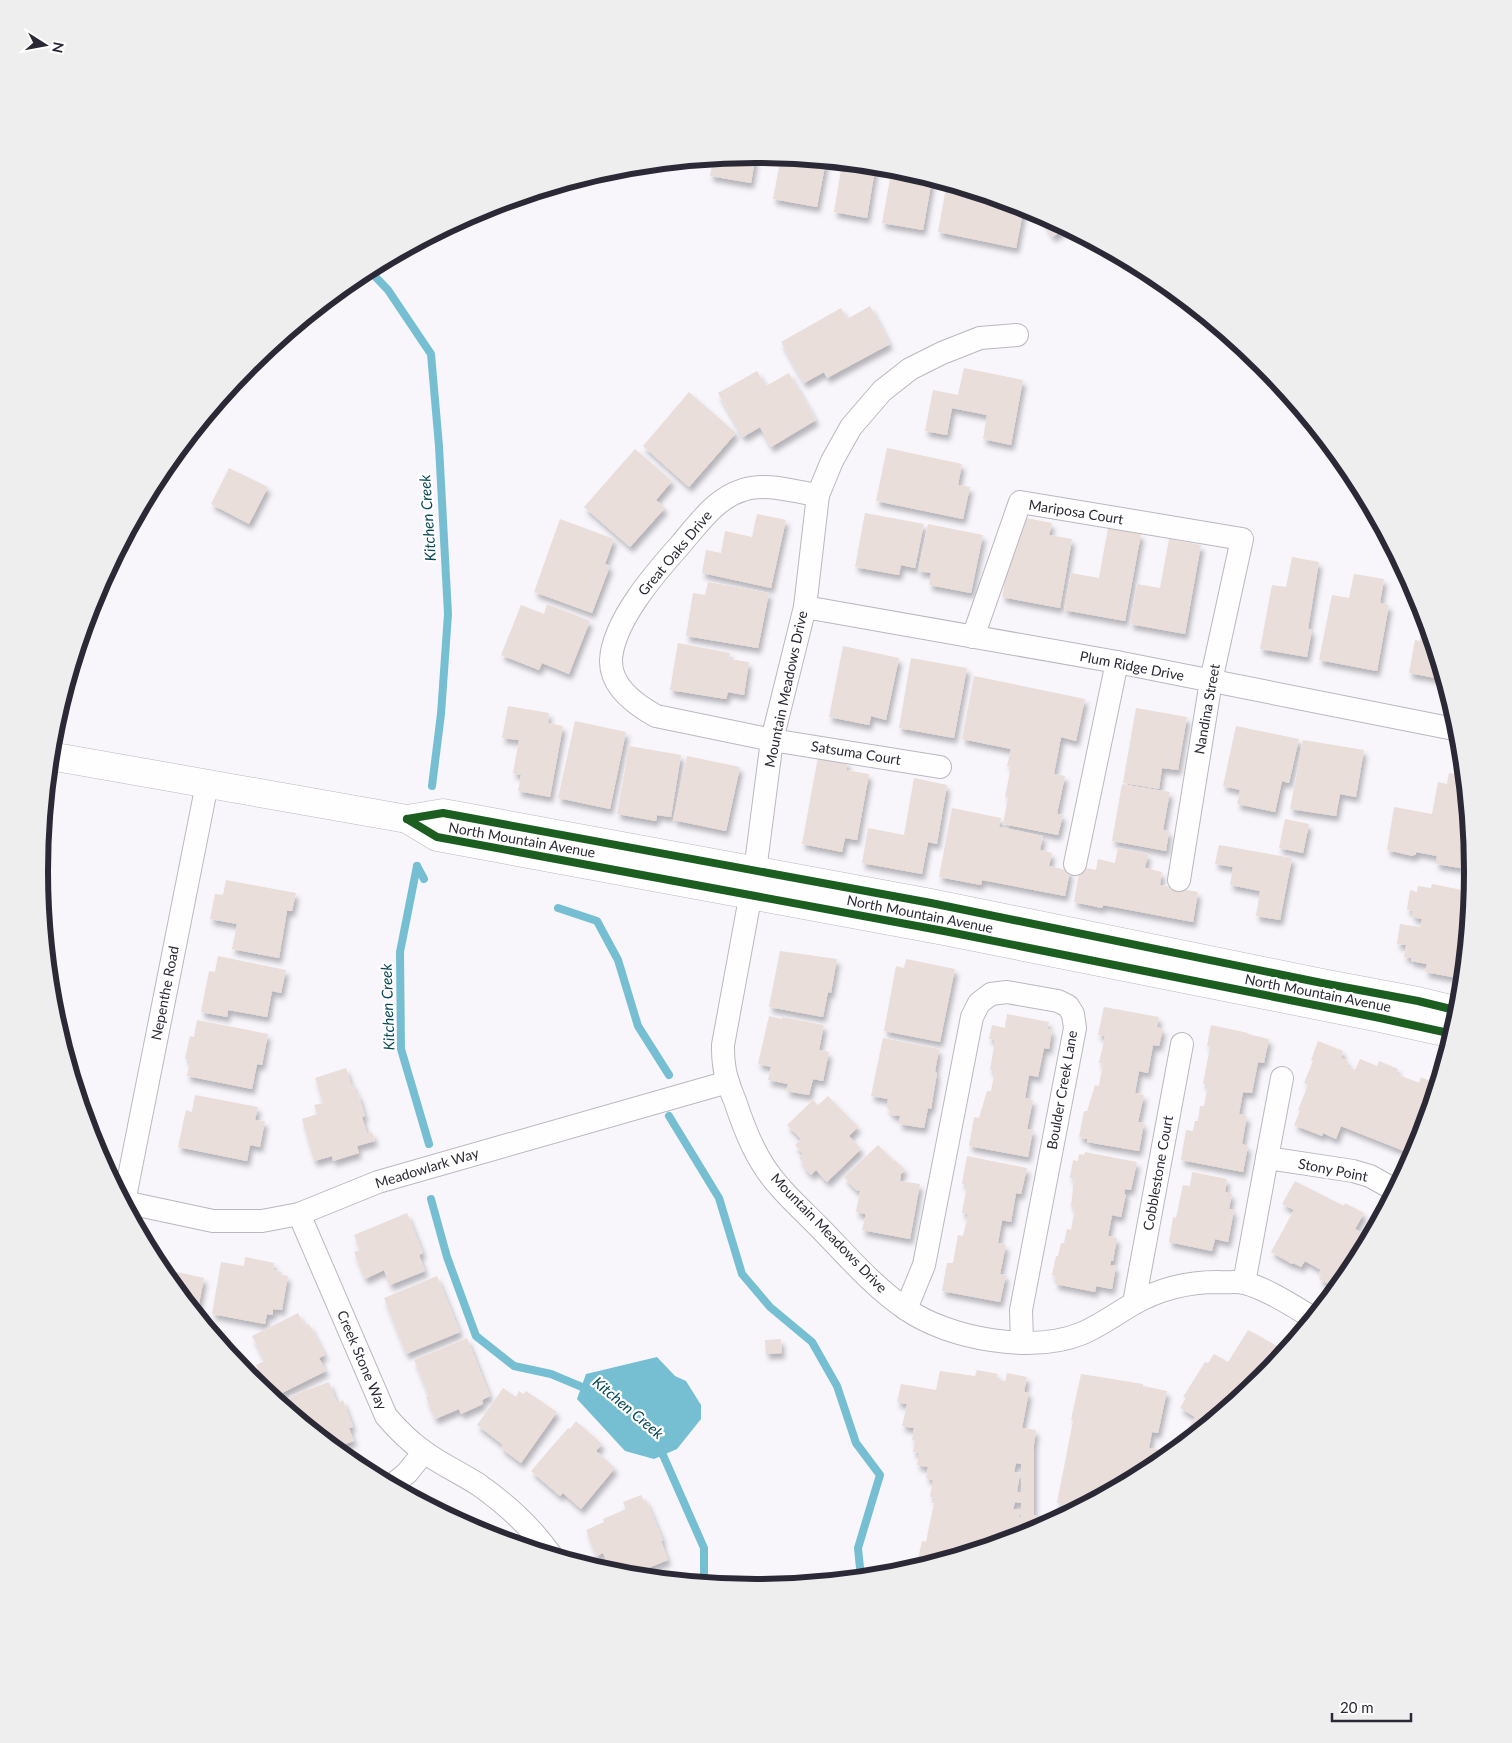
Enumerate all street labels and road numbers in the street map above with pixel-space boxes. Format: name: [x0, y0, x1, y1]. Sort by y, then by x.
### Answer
street label: Mariposa Court: [1028, 496, 1125, 527]
street label: Great Oaks Drive: [634, 507, 715, 599]
street label: Mountain Meadows Drive: [761, 609, 810, 769]
street label: Plum Ridge Drive: [1078, 647, 1186, 684]
street label: Nandina Street: [1190, 662, 1223, 756]
street label: Satsuma Court: [810, 737, 902, 768]
street label: North Mountain Avenue: [447, 818, 597, 861]
street label: North Mountain Avenue: [845, 891, 995, 936]
street label: Nepenthe Road: [147, 944, 182, 1041]
street label: North Mountain Avenue: [1243, 970, 1393, 1015]
street label: Boulder Creek Lane: [1043, 1029, 1080, 1151]
street label: Cobblestone Court: [1139, 1114, 1176, 1232]
street label: Meadowlark Way: [373, 1143, 481, 1191]
street label: Stony Point: [1297, 1154, 1369, 1185]
street label: Mountain Meadows Drive: [768, 1169, 891, 1296]
street label: Creek Stone Way: [334, 1308, 391, 1413]

